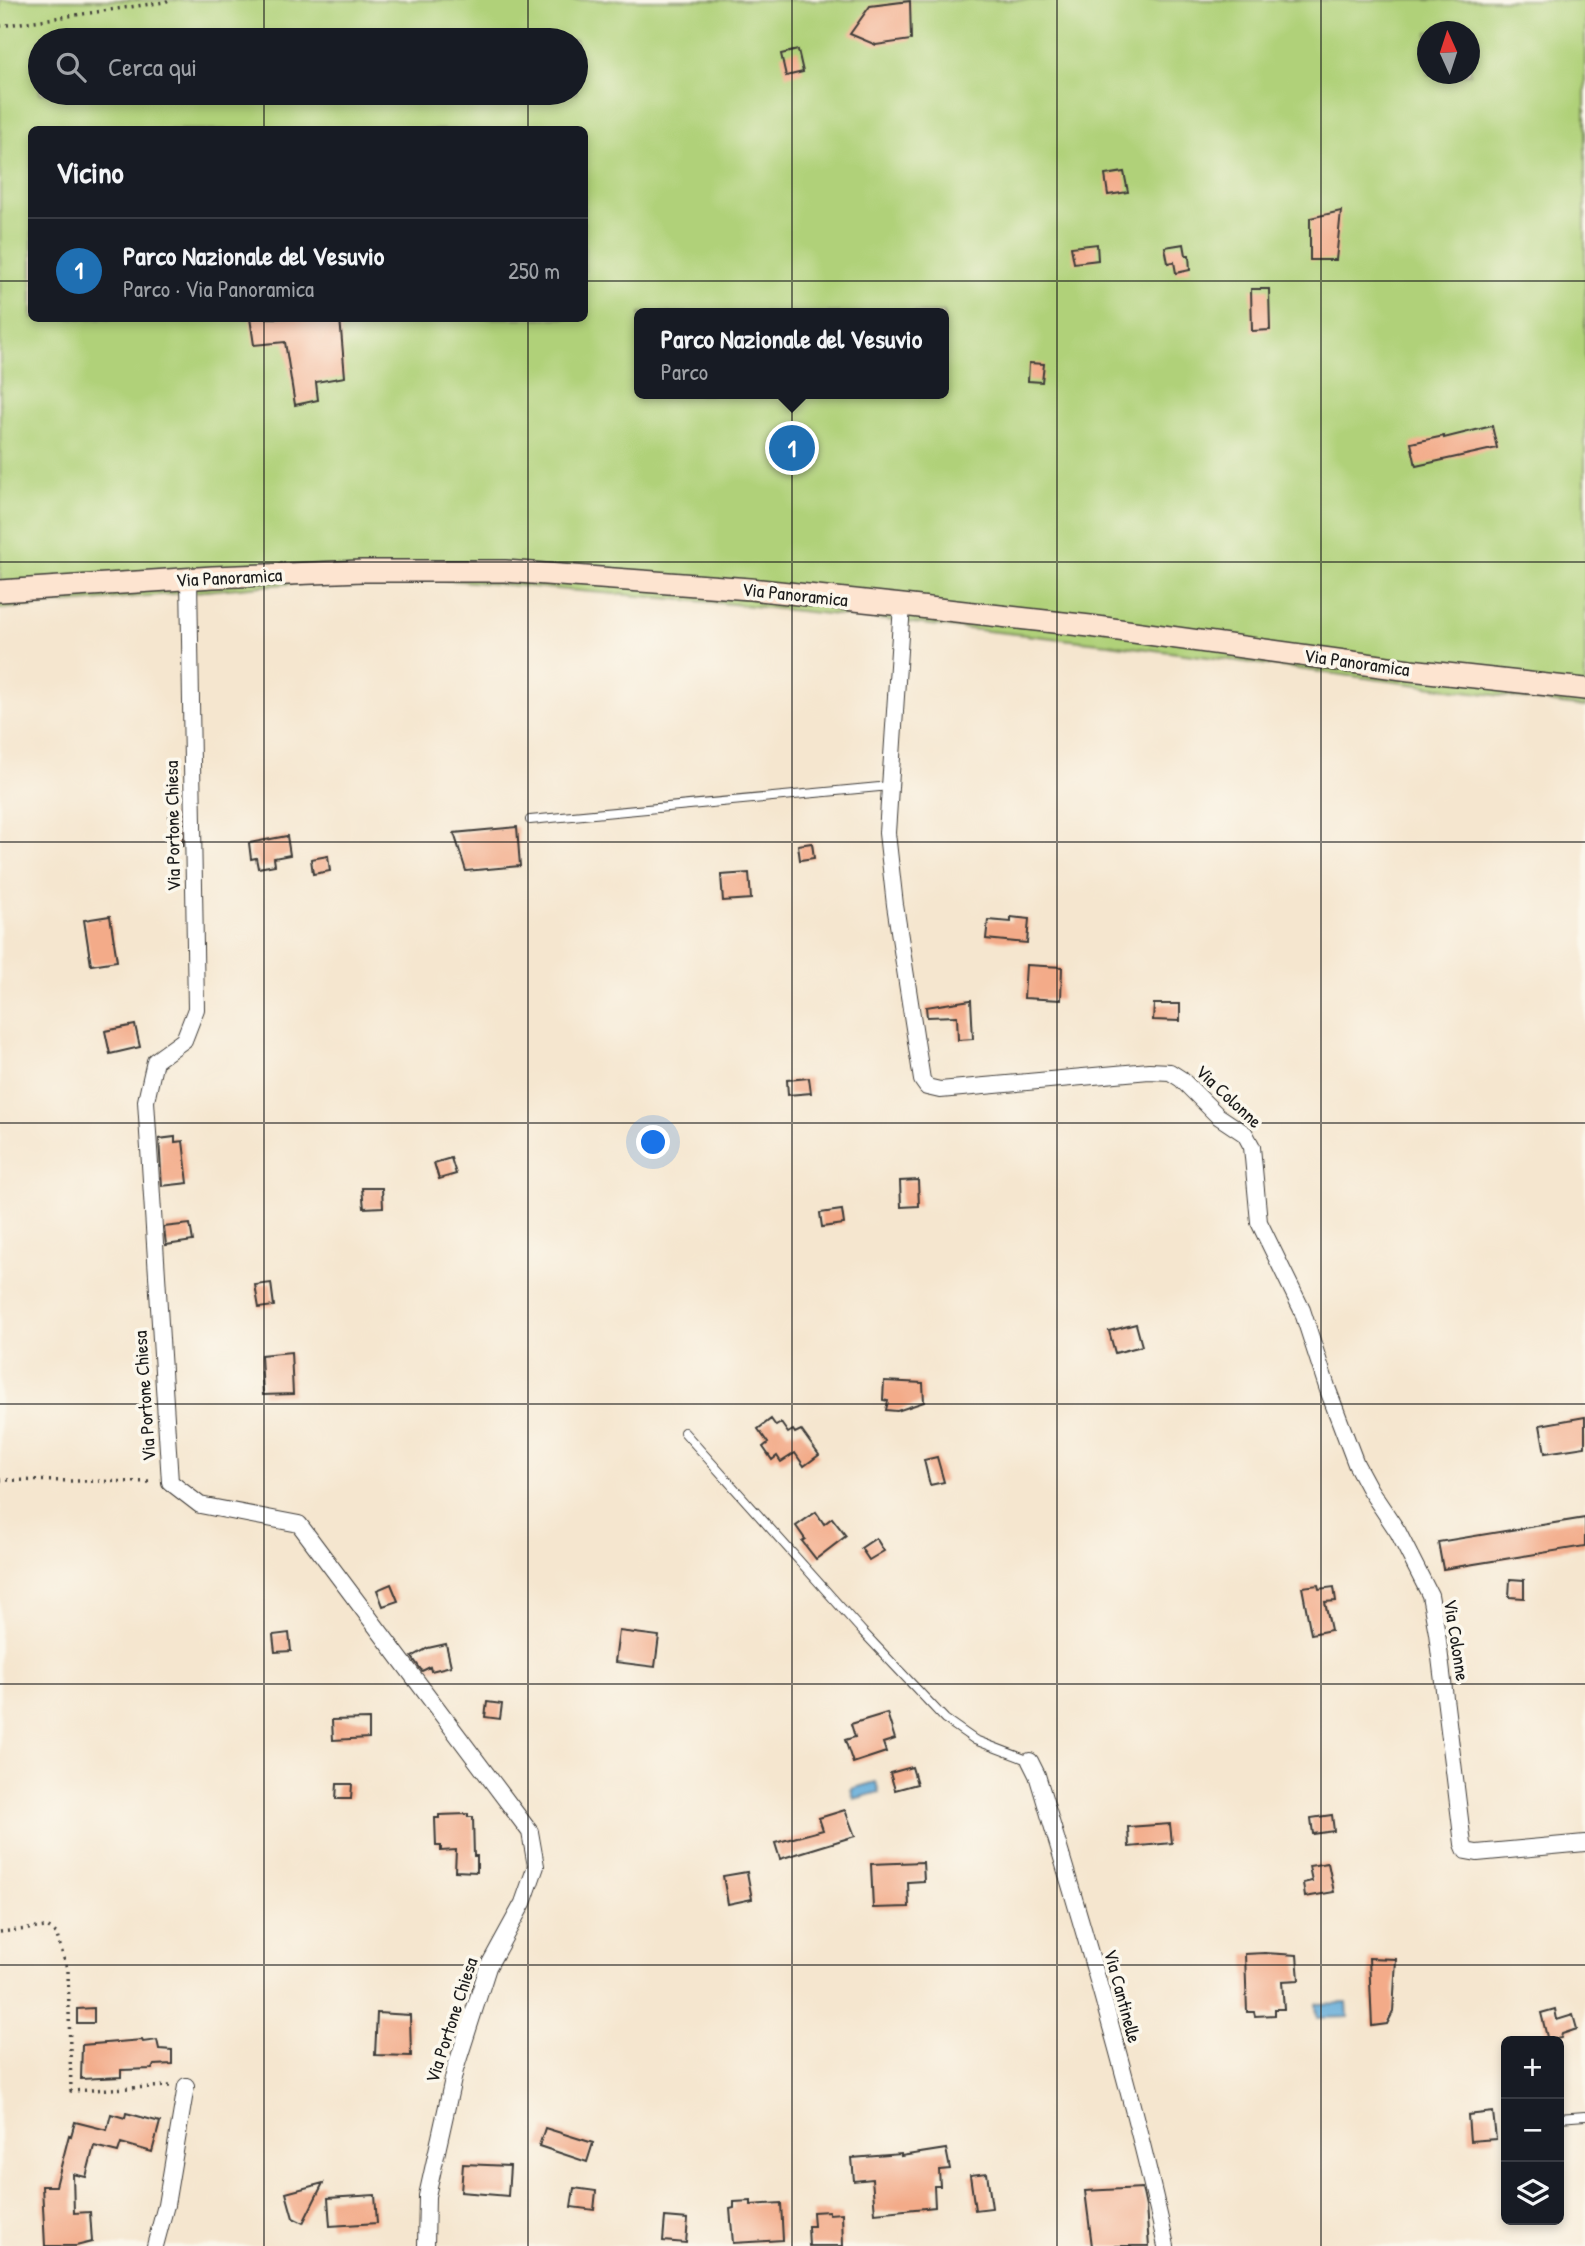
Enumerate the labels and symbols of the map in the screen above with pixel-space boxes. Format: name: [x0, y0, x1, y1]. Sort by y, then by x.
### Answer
north arrow: [1417, 21, 1480, 84]
pin: 1: [769, 422, 815, 474]
street label: Via Panoramica: [175, 561, 283, 593]
street label: Via Panoramica: [741, 576, 850, 613]
street label: Via Panoramica: [1303, 642, 1412, 682]
street label: Via Portone Chiesa: [158, 760, 186, 891]
street label: Via Colonne: [1190, 1058, 1268, 1134]
your location: [636, 1125, 670, 1159]
street label: Via Portone Chiesa: [126, 1329, 162, 1462]
street label: Via Colonne: [1438, 1597, 1476, 1683]
street label: Via Cantinelle: [1098, 1946, 1148, 2046]
street label: Via Portone Chiesa: [418, 1953, 484, 2086]

